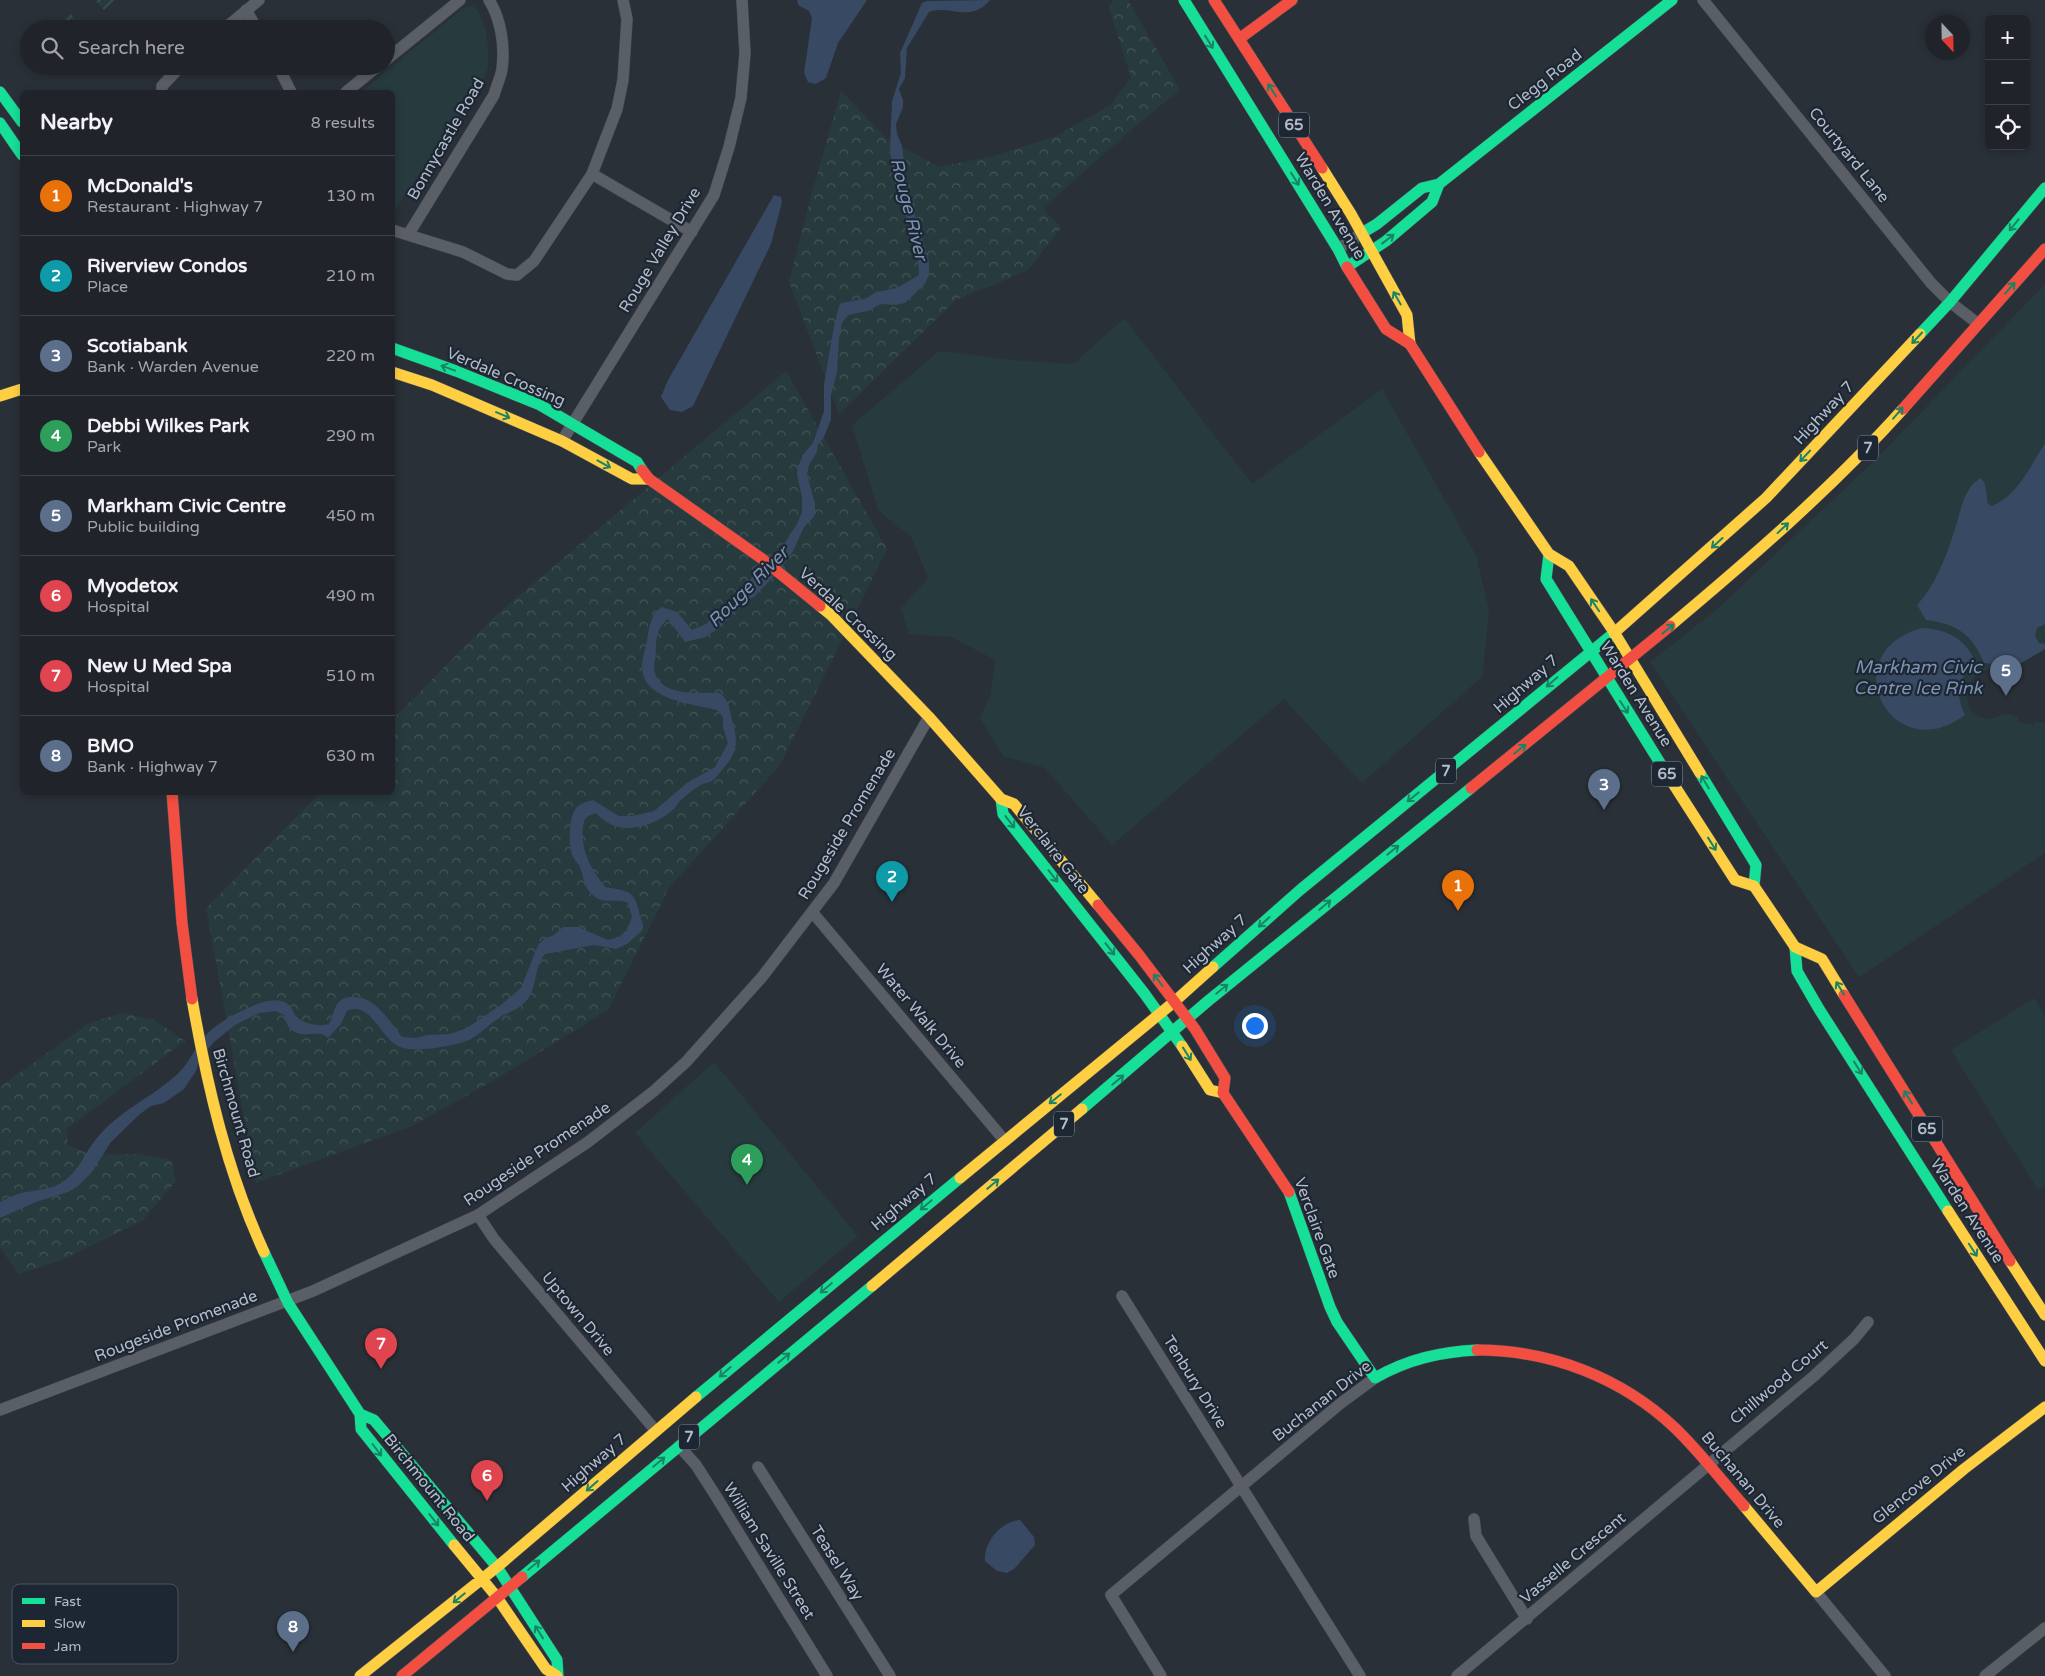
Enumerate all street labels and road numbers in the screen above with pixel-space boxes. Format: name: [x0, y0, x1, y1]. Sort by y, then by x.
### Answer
street label: Clegg Road: [1504, 45, 1586, 115]
street label: Bonnycastle Road: [403, 75, 489, 203]
street label: Courtyard Lane: [1804, 103, 1894, 207]
road number: 65: [1279, 112, 1309, 138]
street label: Warden Avenue: [1290, 149, 1370, 263]
street label: Rouge Valley Drive: [615, 184, 705, 316]
street label: Verdale Crossing: [444, 343, 568, 411]
street label: Highway 7: [1789, 377, 1859, 449]
road number: 7: [1858, 436, 1878, 460]
street label: Verdale Crossing: [795, 563, 901, 665]
street label: Warden Avenue: [1596, 637, 1676, 751]
street label: Highway 7: [1489, 650, 1563, 718]
street label: Rougeside Promenade: [794, 745, 900, 903]
road number: 7: [1436, 758, 1456, 784]
road number: 65: [1652, 762, 1682, 786]
street label: Verclaire Gate: [1013, 802, 1093, 898]
street label: Highway 7: [1179, 910, 1251, 978]
street label: Water Walk Drive: [871, 960, 971, 1072]
street label: Birchmount Road: [208, 1046, 264, 1180]
street label: Rougeside Promenade: [460, 1097, 614, 1211]
road number: 7: [1054, 1112, 1074, 1136]
road number: 65: [1912, 1116, 1942, 1142]
street label: Warden Avenue: [1926, 1155, 2008, 1267]
street label: Highway 7: [867, 1169, 941, 1235]
street label: Verclaire Gate: [1290, 1175, 1344, 1281]
street label: Uptown Drive: [537, 1268, 619, 1360]
street label: Rougeside Promenade: [92, 1286, 260, 1366]
street label: Tenbury Drive: [1159, 1332, 1231, 1432]
street label: Chillwood Court: [1726, 1335, 1832, 1429]
street label: Buchanan Drive: [1269, 1356, 1375, 1446]
road number: 7: [679, 1424, 699, 1450]
street label: Buchanan Drive: [1697, 1428, 1789, 1532]
street label: Highway 7: [557, 1429, 631, 1497]
street label: Birchmount Road: [379, 1430, 479, 1546]
street label: Glencove Drive: [1868, 1441, 1970, 1529]
street label: William Saville Street: [719, 1479, 819, 1623]
street label: Vasselle Crescent: [1516, 1508, 1630, 1608]
street label: Teasel Way: [806, 1522, 868, 1605]

